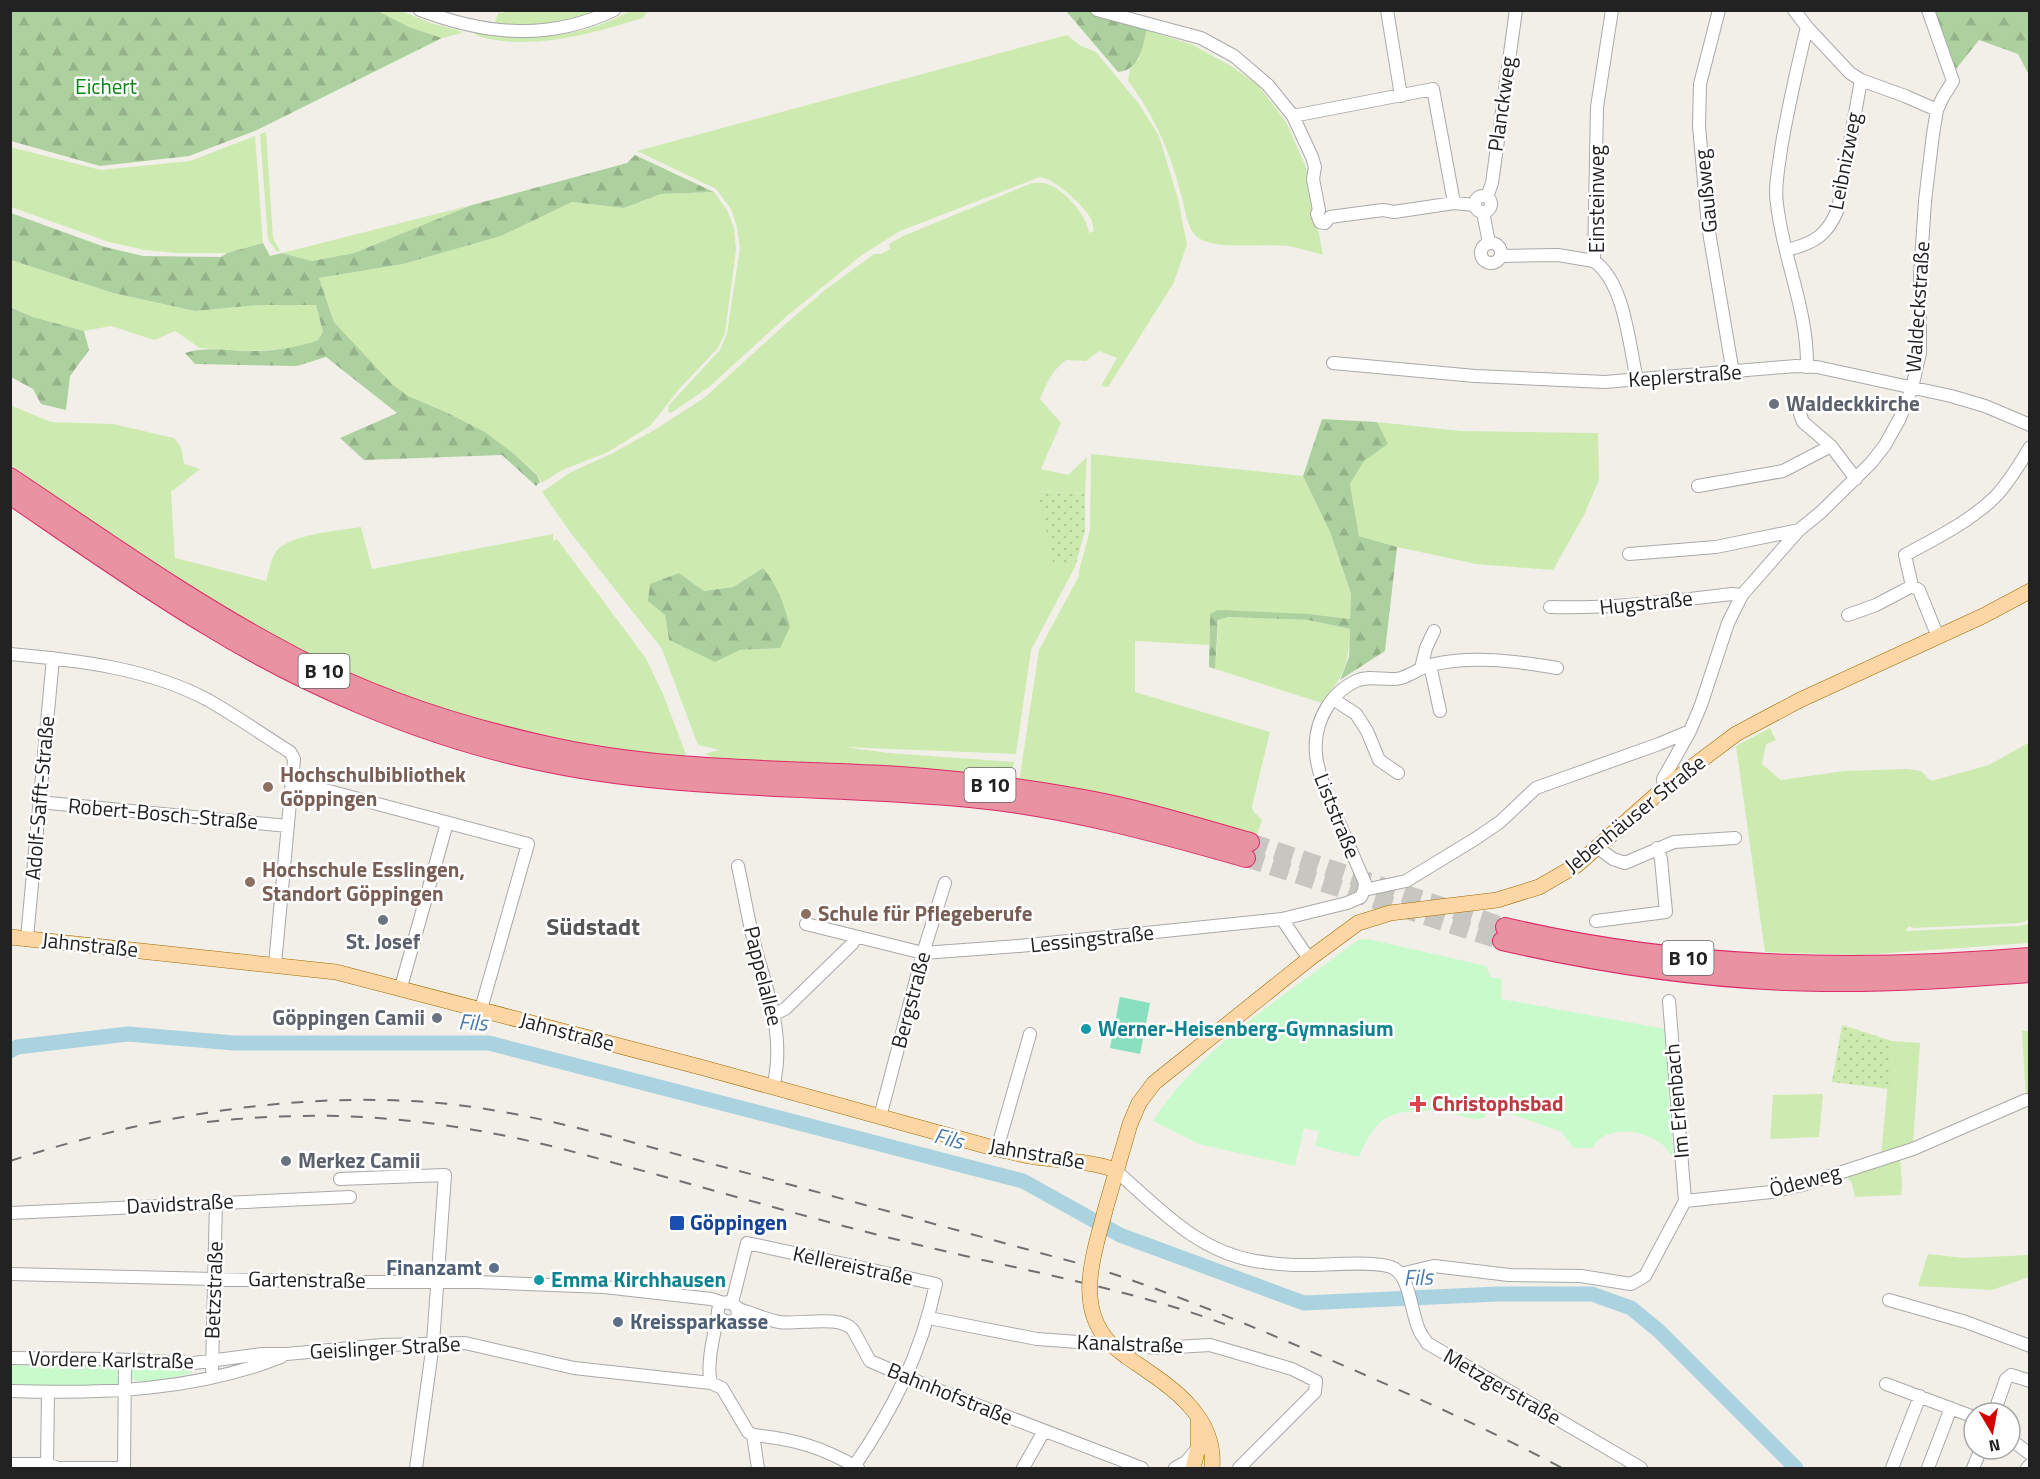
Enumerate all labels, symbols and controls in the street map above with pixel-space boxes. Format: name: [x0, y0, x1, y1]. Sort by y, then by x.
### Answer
street label: Planckweg: [1479, 54, 1524, 153]
park label: Eichert: [75, 70, 138, 102]
street label: Leibnizweg: [1819, 109, 1869, 212]
street label: Einsteinweg: [1580, 145, 1612, 253]
street label: Gaußweg: [1685, 148, 1725, 234]
street label: Waldeckstraße: [1896, 240, 1938, 374]
street label: Keplerstraße: [1627, 355, 1743, 395]
place label: Waldeckkirche: [1786, 387, 1920, 419]
marker: Waldeckkirche: [1767, 397, 1781, 411]
street label: Hugstraße: [1598, 581, 1694, 623]
road number: B 10: [298, 654, 350, 688]
street label: Adolf-Safft-Straße: [16, 715, 62, 881]
street label: Jebenhäuser Straße: [1557, 746, 1712, 880]
place label: Hochschulbibliothek Göppingen: [280, 758, 466, 814]
road number: B 10: [964, 768, 1016, 802]
street label: Liststraße: [1306, 768, 1370, 863]
marker: Hochschulbibliothek Göppingen: [261, 780, 275, 794]
street label: Robert-Bosch-Straße: [67, 789, 259, 837]
place label: Hochschule Esslingen, Standort Göppingen: [262, 853, 465, 909]
marker: Hochschule Esslingen, Standort Göppingen: [243, 875, 257, 889]
place label: Schule für Pflegeberufe: [818, 897, 1032, 929]
marker: Schule für Pflegeberufe: [799, 907, 813, 921]
district label: Südstadt: [546, 908, 640, 944]
marker: St. Josef: [376, 913, 390, 927]
street label: Lessingstraße: [1028, 916, 1155, 960]
street label: Pappelallee: [736, 922, 792, 1029]
street label: Jahnstraße: [40, 923, 140, 965]
place label: St. Josef: [346, 925, 421, 957]
road number: B 10: [1662, 941, 1714, 975]
street label: Bergstraße: [882, 948, 938, 1052]
place label: Göppingen Camii: [272, 1001, 425, 1033]
street label: Jahnstraße: [516, 1003, 618, 1059]
water label: Fils: [457, 1004, 490, 1040]
marker: Göppingen Camii: [430, 1011, 444, 1025]
place label: Werner-Heisenberg-Gymnasium: [1098, 1012, 1394, 1044]
marker: Werner-Heisenberg-Gymnasium: [1079, 1022, 1093, 1036]
street label: Im Erlenbach: [1655, 1042, 1697, 1160]
place label: Christophsbad: [1432, 1087, 1564, 1119]
marker: Christophsbad: [1409, 1095, 1427, 1113]
water label: Fils: [931, 1118, 969, 1158]
street label: Jahnstraße: [987, 1129, 1088, 1177]
place label: Merkez Camii: [298, 1144, 421, 1176]
marker: Merkez Camii: [279, 1154, 293, 1168]
street label: Ödeweg: [1765, 1155, 1844, 1205]
street label: Davidstraße: [126, 1184, 234, 1222]
place label: Göppingen: [690, 1206, 787, 1238]
marker: Göppingen: [668, 1214, 686, 1232]
street label: Kellereistraße: [790, 1237, 916, 1293]
street label: Betzstraße: [195, 1240, 231, 1339]
place label: Finanzamt: [386, 1251, 482, 1283]
water label: Fils: [1403, 1259, 1435, 1295]
marker: Finanzamt: [487, 1261, 501, 1275]
street label: Gartenstraße: [248, 1262, 366, 1296]
place label: Emma Kirchhausen: [551, 1263, 726, 1295]
marker: Emma Kirchhausen: [532, 1273, 546, 1287]
place label: Kreissparkasse: [630, 1305, 768, 1337]
marker: Kreissparkasse: [611, 1315, 625, 1329]
street label: Kanalstraße: [1076, 1325, 1184, 1361]
street label: Geislinger Straße: [309, 1327, 461, 1367]
street label: Metzgerstraße: [1438, 1339, 1567, 1433]
street label: Vordere Karlstraße: [28, 1342, 194, 1376]
street label: Bahnhofstraße: [883, 1353, 1018, 1433]
north arrow: [1962, 1401, 2022, 1461]
text: N: [1987, 1433, 2002, 1459]

